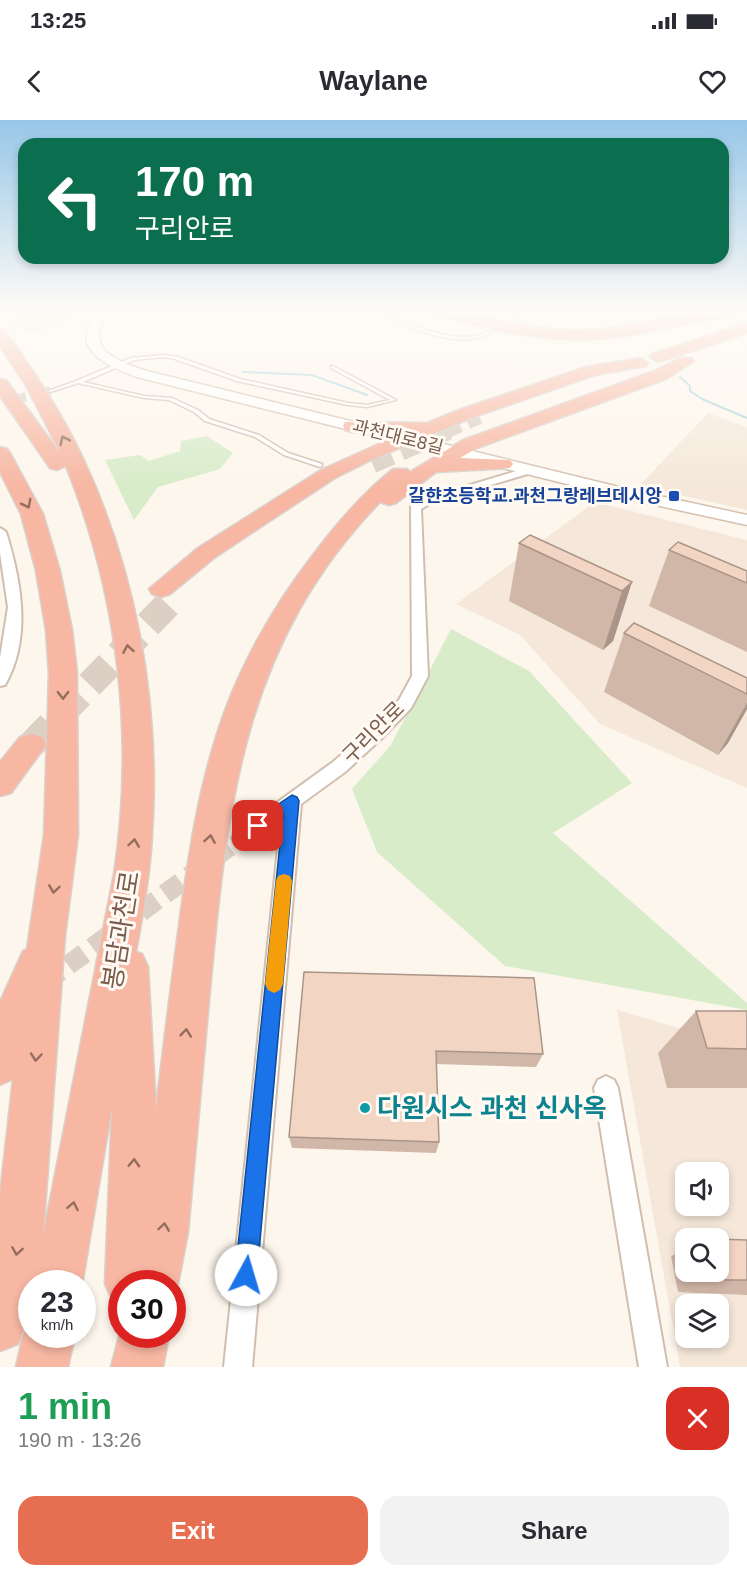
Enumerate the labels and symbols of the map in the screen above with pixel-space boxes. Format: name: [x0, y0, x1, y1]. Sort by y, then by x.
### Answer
street label: 과천대로8길: [351, 416, 445, 458]
one-way arrow: [60, 436, 72, 447]
place label: 갈햔초등학교.과천그랑레브데시앙: [409, 486, 662, 506]
marker: 갈햔초등학교.과천그랑레브데시앙: [667, 489, 681, 503]
one-way arrow: [20, 498, 32, 509]
one-way arrow: [122, 644, 135, 654]
one-way arrow: [57, 690, 69, 699]
street label: 구리안로: [338, 697, 408, 767]
pin: [232, 800, 283, 851]
one-way arrow: [203, 835, 215, 844]
one-way arrow: [127, 838, 139, 847]
street label: 봉담과천로: [97, 869, 145, 991]
one-way arrow: [48, 885, 60, 894]
one-way arrow: [179, 1028, 192, 1037]
one-way arrow: [30, 1052, 43, 1061]
place label: 다원시스 과천 신사옥: [377, 1093, 607, 1123]
marker: 다원시스 과천 신사옥: [358, 1101, 372, 1115]
one-way arrow: [128, 1158, 141, 1167]
one-way arrow: [66, 1201, 79, 1211]
one-way arrow: [158, 1222, 170, 1231]
position arrow: [214, 1243, 278, 1307]
one-way arrow: [11, 1246, 24, 1256]
speed limit sign: 30: [108, 1270, 186, 1348]

